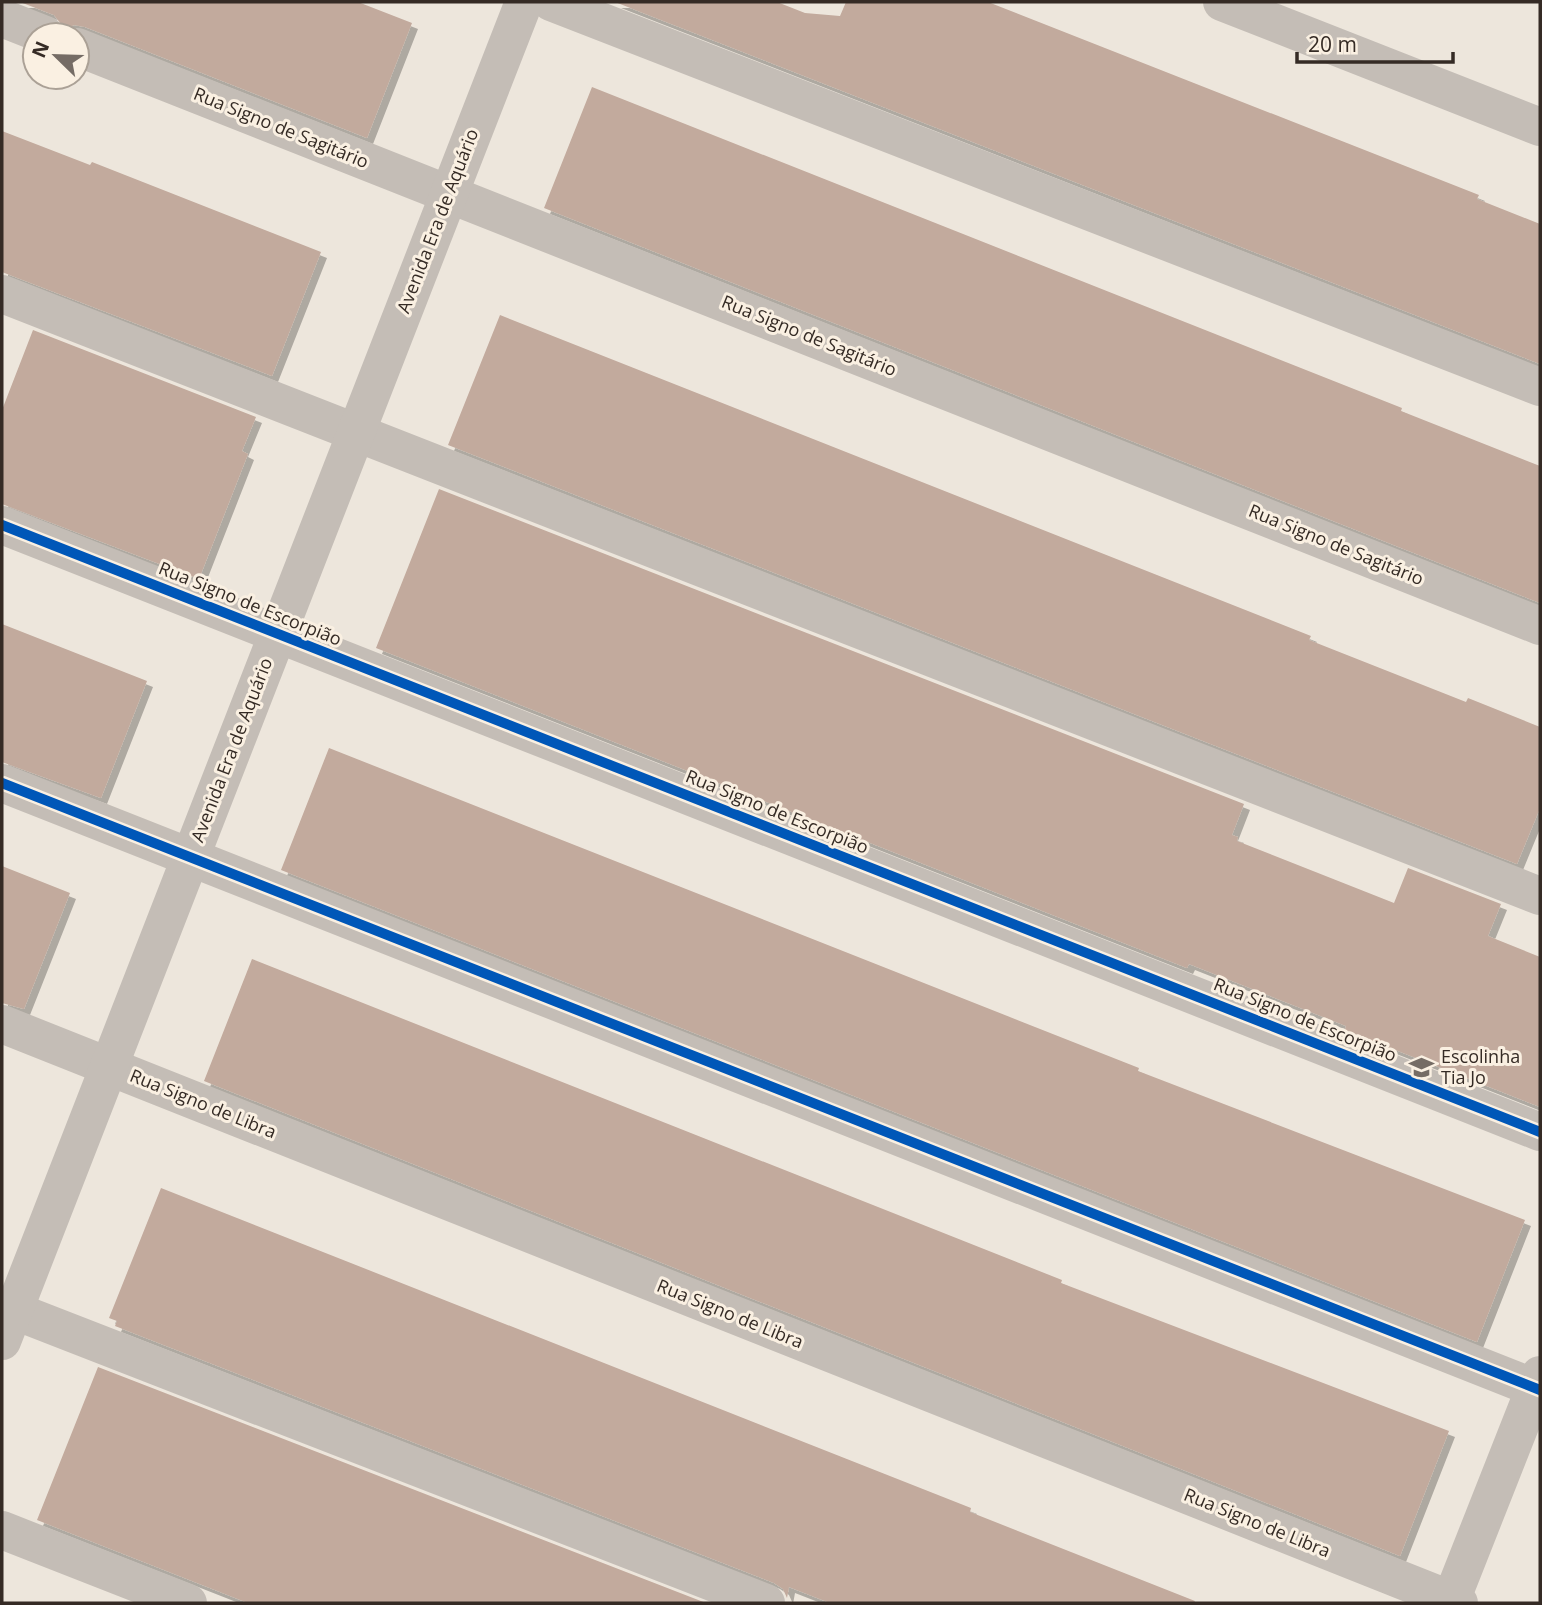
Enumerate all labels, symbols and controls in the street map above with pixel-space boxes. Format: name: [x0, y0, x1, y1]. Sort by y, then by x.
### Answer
north arrow: [21, 21, 91, 91]
scale bar: [1297, 21, 1453, 65]
text: 20 m: [1308, 30, 1357, 58]
text: N: [25, 37, 55, 62]
street label: Rua Signo de Sagitário: [190, 81, 372, 173]
street label: Avenida Era de Aquário: [391, 125, 483, 316]
street label: Rua Signo de Sagitário: [718, 289, 900, 381]
street label: Rua Signo de Sagitário: [1245, 498, 1427, 590]
street label: Rua Signo de Escorpião: [155, 555, 345, 651]
street label: Avenida Era de Aquário: [185, 654, 277, 845]
street label: Rua Signo de Escorpião: [682, 763, 872, 859]
street label: Rua Signo de Escorpião: [1210, 971, 1400, 1067]
place label: Escolinha Tia Jo: [1441, 1044, 1520, 1089]
school or university icon: Escolinha Tia Jo: [1407, 1053, 1435, 1081]
street label: Rua Signo de Libra: [127, 1063, 280, 1143]
street label: Rua Signo de Libra: [654, 1273, 807, 1353]
street label: Rua Signo de Libra: [1181, 1482, 1334, 1562]

